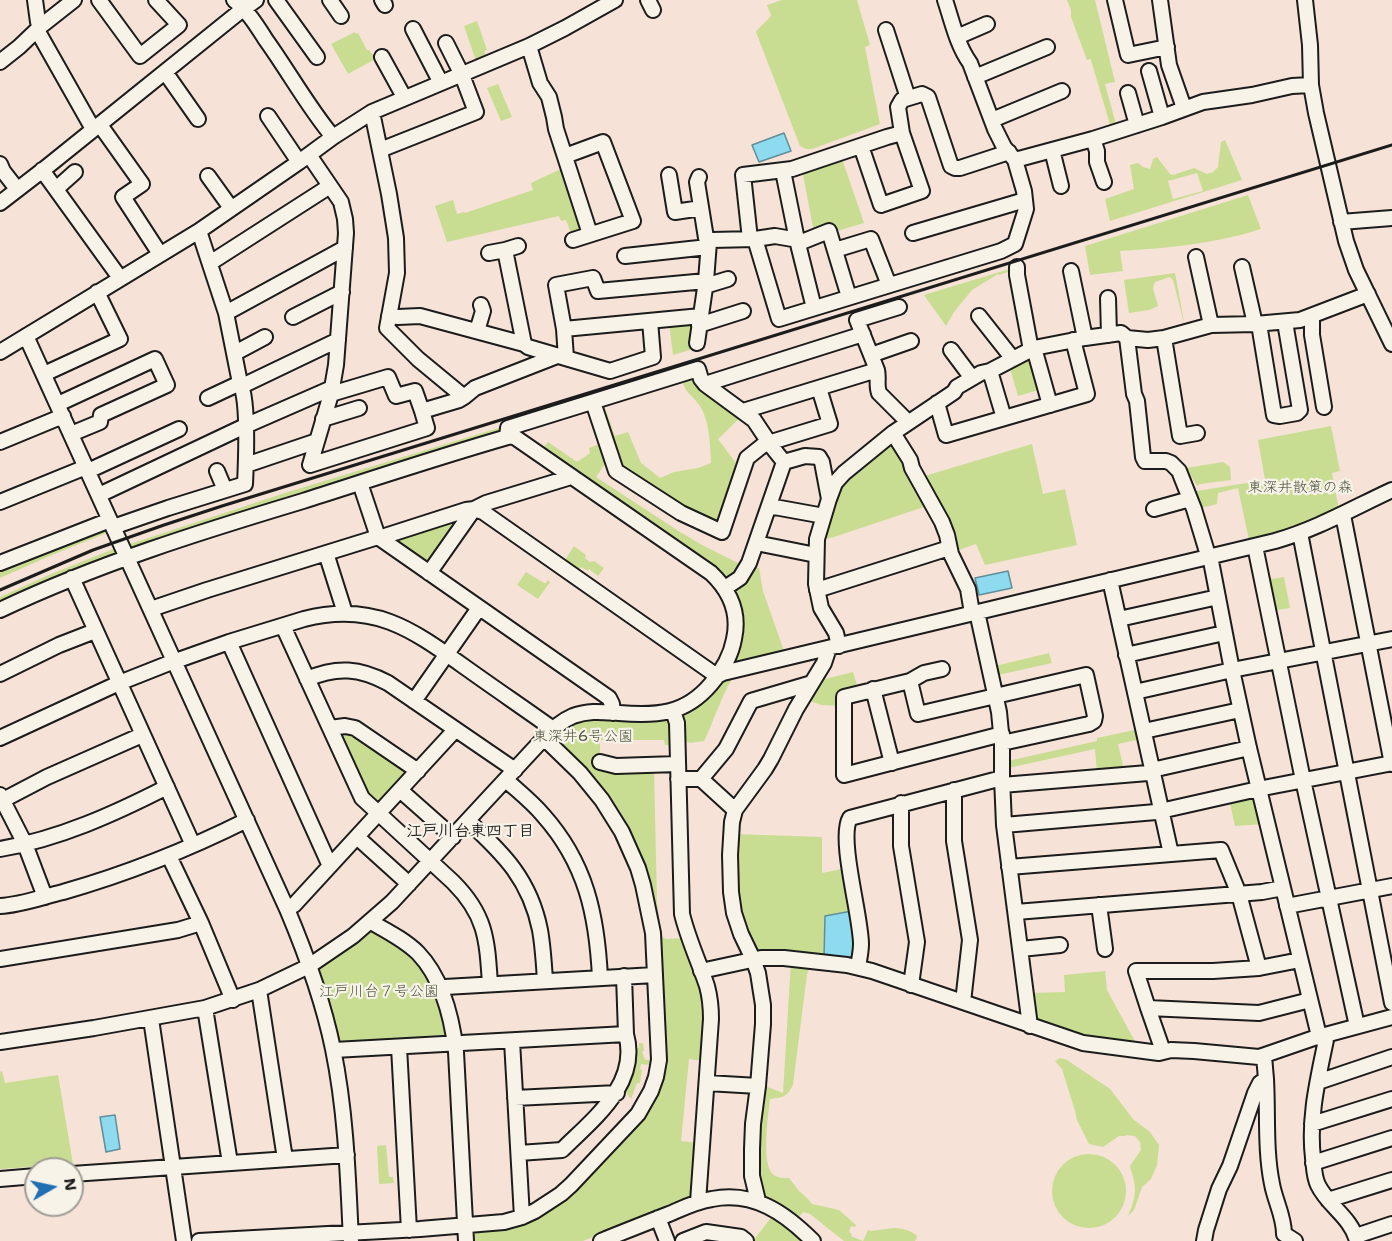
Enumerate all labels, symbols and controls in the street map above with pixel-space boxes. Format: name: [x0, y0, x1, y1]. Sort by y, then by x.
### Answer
park label: 東深井散策の森: [1248, 479, 1352, 497]
park label: 東深井6号公園: [533, 728, 633, 746]
district label: 江戸川台東四丁目: [406, 822, 534, 842]
park label: 江戸川台７号公園: [319, 983, 439, 1001]
north arrow: [24, 1157, 84, 1217]
text: N: [59, 1177, 82, 1192]

